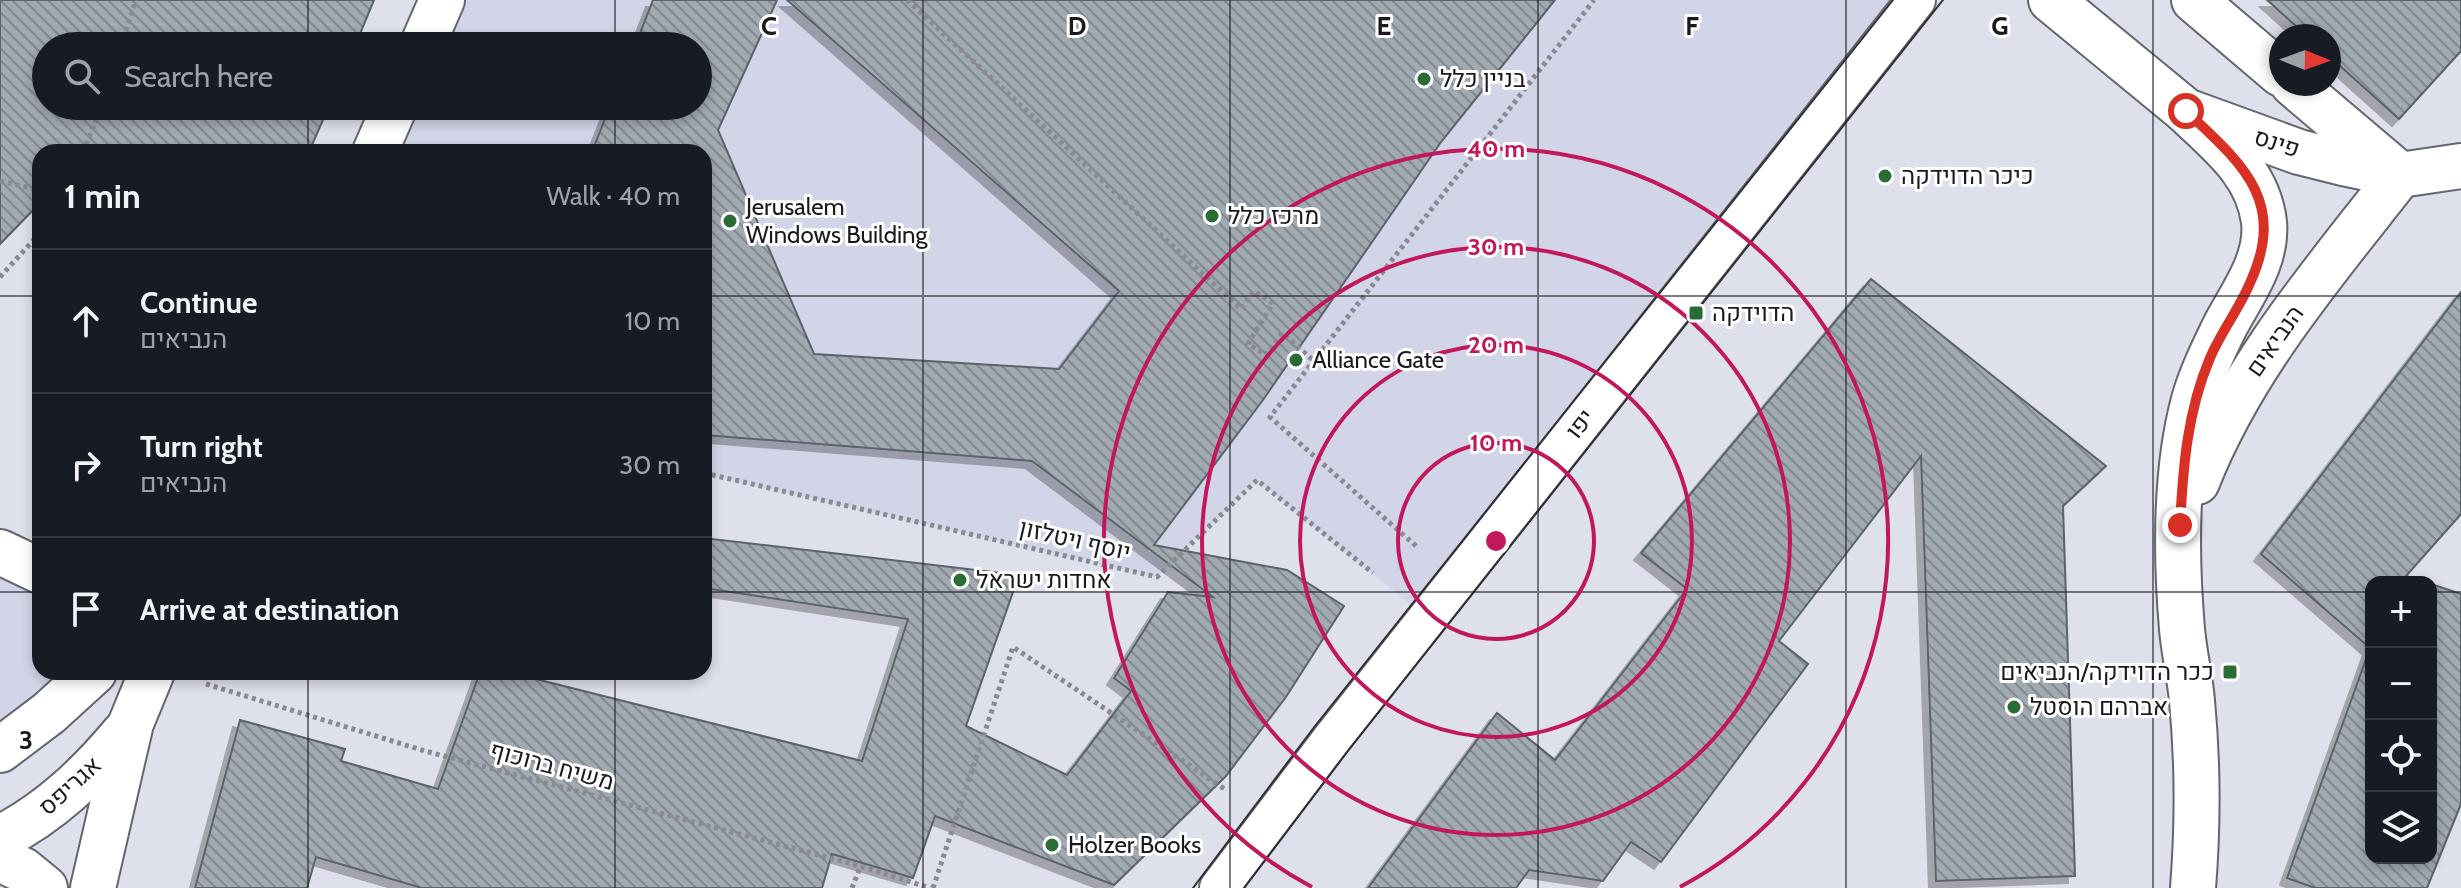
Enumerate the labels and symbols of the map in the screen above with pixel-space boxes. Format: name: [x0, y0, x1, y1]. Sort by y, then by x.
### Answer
text: C: [761, 10, 777, 42]
text: D: [1068, 10, 1086, 42]
text: E: [1377, 10, 1391, 42]
text: F: [1685, 10, 1699, 42]
text: G: [1991, 10, 2009, 42]
north arrow: [2269, 24, 2341, 96]
place label: בניין כלל: [1440, 64, 1526, 93]
marker: בניין כלל: [1415, 70, 1433, 88]
route start: [2168, 93, 2204, 129]
street label: פינס: [2251, 122, 2304, 163]
text: 40 m: [1467, 134, 1525, 163]
place label: כיכר הדוידקה: [1901, 161, 2034, 190]
marker: כיכר הדוידקה: [1876, 167, 1894, 185]
place label: Jerusalem Windows Building: [745, 192, 928, 249]
place label: מרכז כלל: [1228, 201, 1319, 230]
marker: מרכז כלל: [1203, 207, 1221, 225]
marker: Jerusalem Windows Building: [721, 212, 739, 230]
text: 30 m: [1468, 232, 1524, 261]
place label: הדוידקה: [1712, 298, 1794, 327]
street label: הנביאים: [2240, 299, 2310, 382]
marker: הדוידקה: [1687, 304, 1705, 322]
text: 20 m: [1468, 330, 1524, 359]
place label: Alliance Gate: [1312, 345, 1444, 374]
marker: Alliance Gate: [1287, 351, 1305, 369]
street label: יפו: [1559, 403, 1600, 444]
text: 10 m: [1470, 428, 1522, 457]
route end: [2162, 507, 2198, 543]
street label: יוסף ויטלזון: [1017, 513, 1134, 566]
centre of rings: [1482, 527, 1510, 555]
place label: אחדות ישראל: [976, 565, 1112, 594]
marker: אחדות ישראל: [951, 571, 969, 589]
place label: ככר הדוידקה/הנביאים: [2000, 657, 2214, 686]
marker: ככר הדוידקה/הנביאים: [2221, 663, 2239, 681]
place label: אברהם הוסטל: [2030, 692, 2168, 721]
marker: אברהם הוסטל: [2005, 698, 2023, 716]
text: 3: [19, 724, 33, 756]
street label: משיח ברוכוף: [487, 735, 617, 796]
street label: אגריפס: [32, 750, 107, 821]
place label: Holzer Books: [1068, 830, 1201, 859]
marker: Holzer Books: [1043, 836, 1061, 854]

